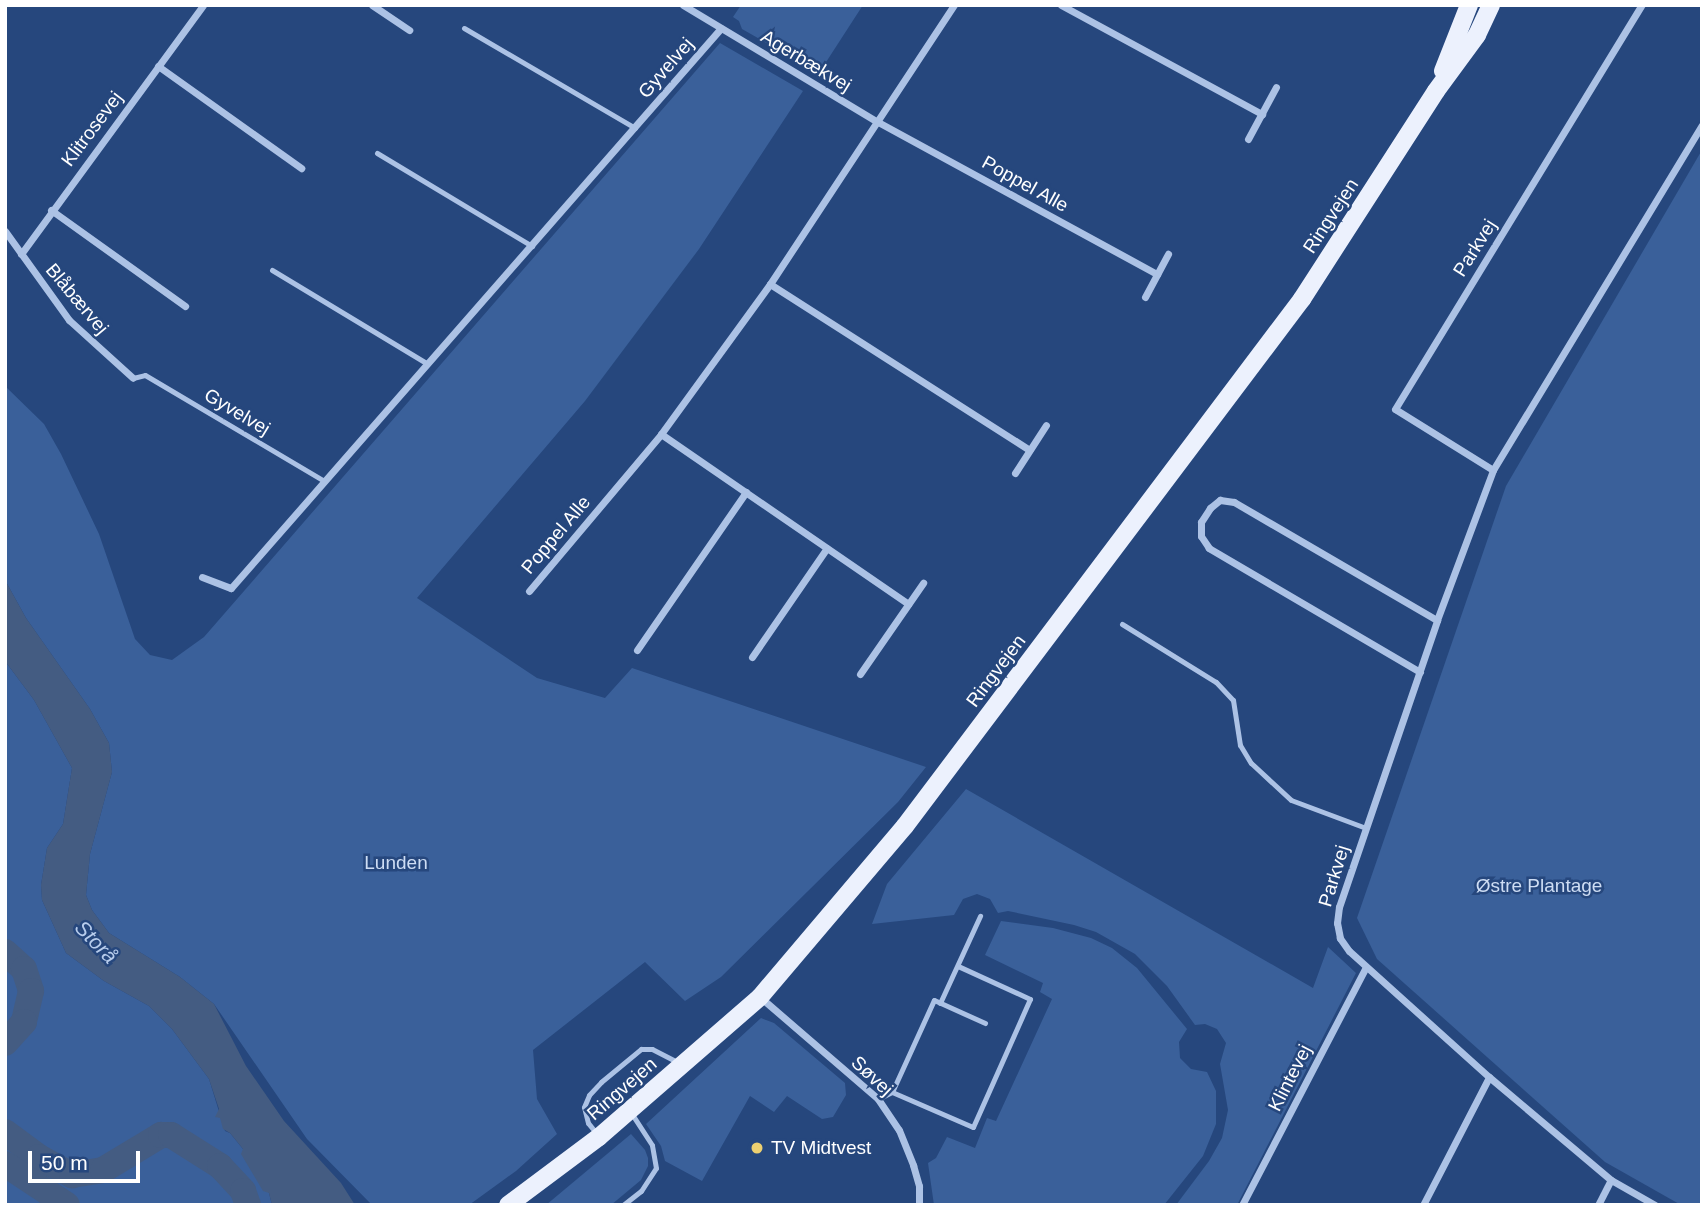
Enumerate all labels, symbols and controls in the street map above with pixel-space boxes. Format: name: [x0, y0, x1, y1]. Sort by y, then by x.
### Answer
street label: Agerbækvej: [757, 25, 855, 97]
street label: Gyvelvej: [633, 33, 699, 103]
street label: Klitrosevej: [57, 87, 127, 171]
street label: Poppel Alle: [977, 151, 1073, 217]
street label: Ringvejen: [1298, 174, 1364, 258]
street label: Parkvej: [1449, 215, 1501, 281]
street label: Blåbærvej: [41, 259, 113, 339]
street label: Gyvelvej: [200, 383, 274, 441]
street label: Poppel Alle: [516, 491, 596, 579]
street label: Ringvejen: [961, 630, 1031, 712]
street label: Parkvej: [1314, 842, 1354, 910]
park label: Lunden: [364, 852, 428, 874]
park label: Østre Plantage: [1476, 875, 1602, 897]
water label: Storå: [70, 915, 122, 969]
street label: Klintevej: [1264, 1041, 1316, 1115]
street label: Søvej: [846, 1051, 898, 1101]
street label: Ringvejen: [583, 1053, 661, 1125]
scale bar: [32, 1136, 144, 1180]
place label: TV Midtvest: [771, 1137, 871, 1159]
marker: TV Midtvest: [749, 1140, 765, 1156]
text: 50 m: [41, 1151, 88, 1174]

